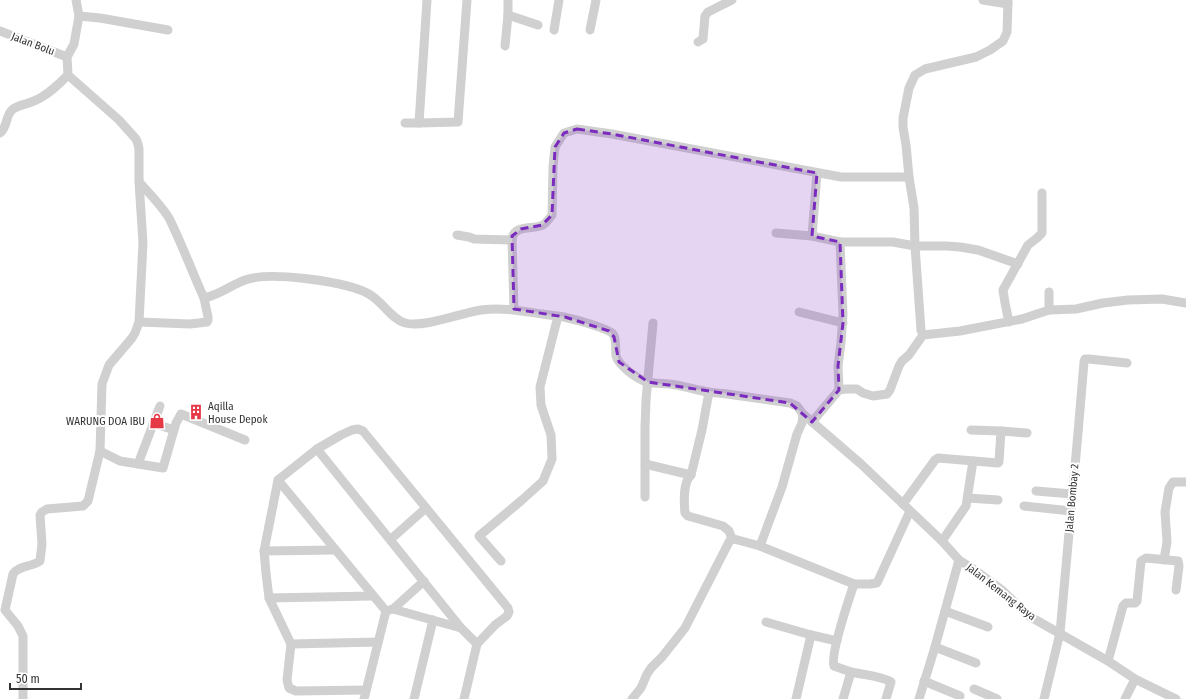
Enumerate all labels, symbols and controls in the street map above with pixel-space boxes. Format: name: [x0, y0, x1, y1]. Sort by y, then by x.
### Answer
street label: Jalan Bolu: [9, 30, 57, 58]
place label: Aqilla House Depok: [208, 400, 268, 426]
building icon: Aqilla House Depok: [187, 403, 205, 421]
shop icon: WARUNG DOA IBU: [148, 412, 166, 430]
place label: WARUNG DOA IBU: [66, 415, 145, 428]
street label: Jalan Bombay 2: [1063, 463, 1081, 533]
street label: Jalan Kemang Raya: [964, 561, 1038, 623]
scale bar: [10, 665, 81, 691]
text: 50 m: [16, 672, 40, 686]

